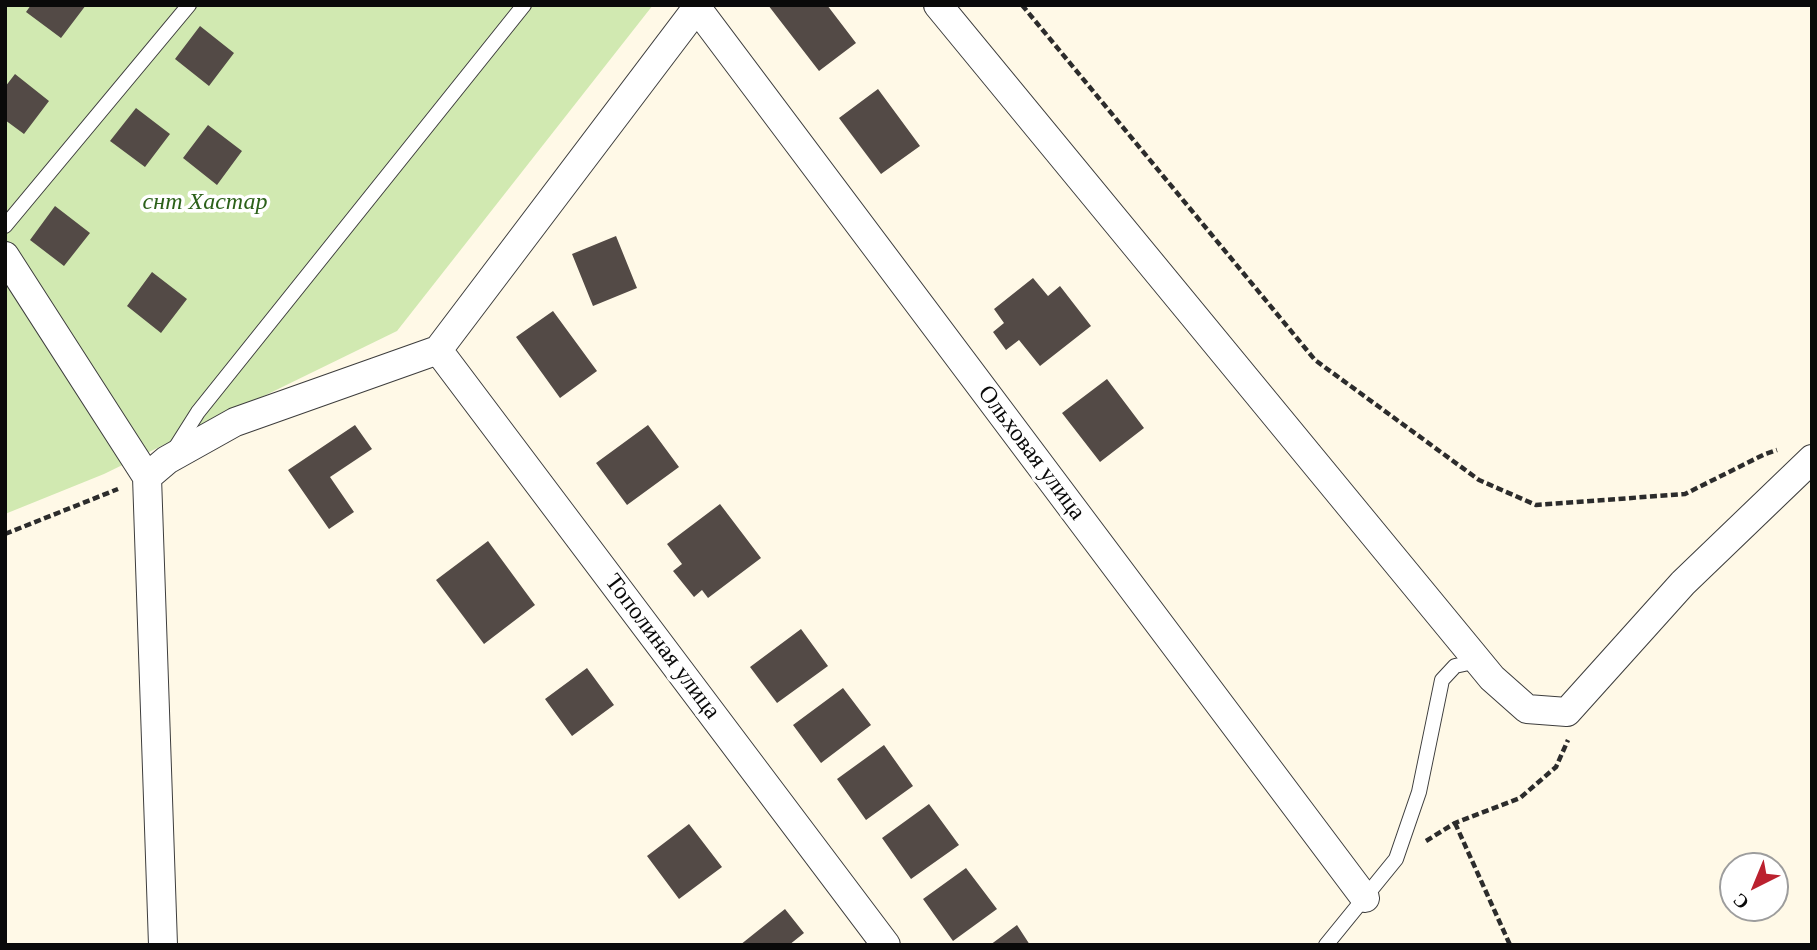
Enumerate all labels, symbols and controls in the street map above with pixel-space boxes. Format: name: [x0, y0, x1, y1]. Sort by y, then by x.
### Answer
park label: снт Хастар: [143, 189, 267, 217]
street label: Ольховая улица: [971, 380, 1091, 526]
street label: Тополиная улица: [598, 569, 726, 725]
north arrow: [1719, 852, 1789, 922]
text: С: [1729, 889, 1753, 914]

